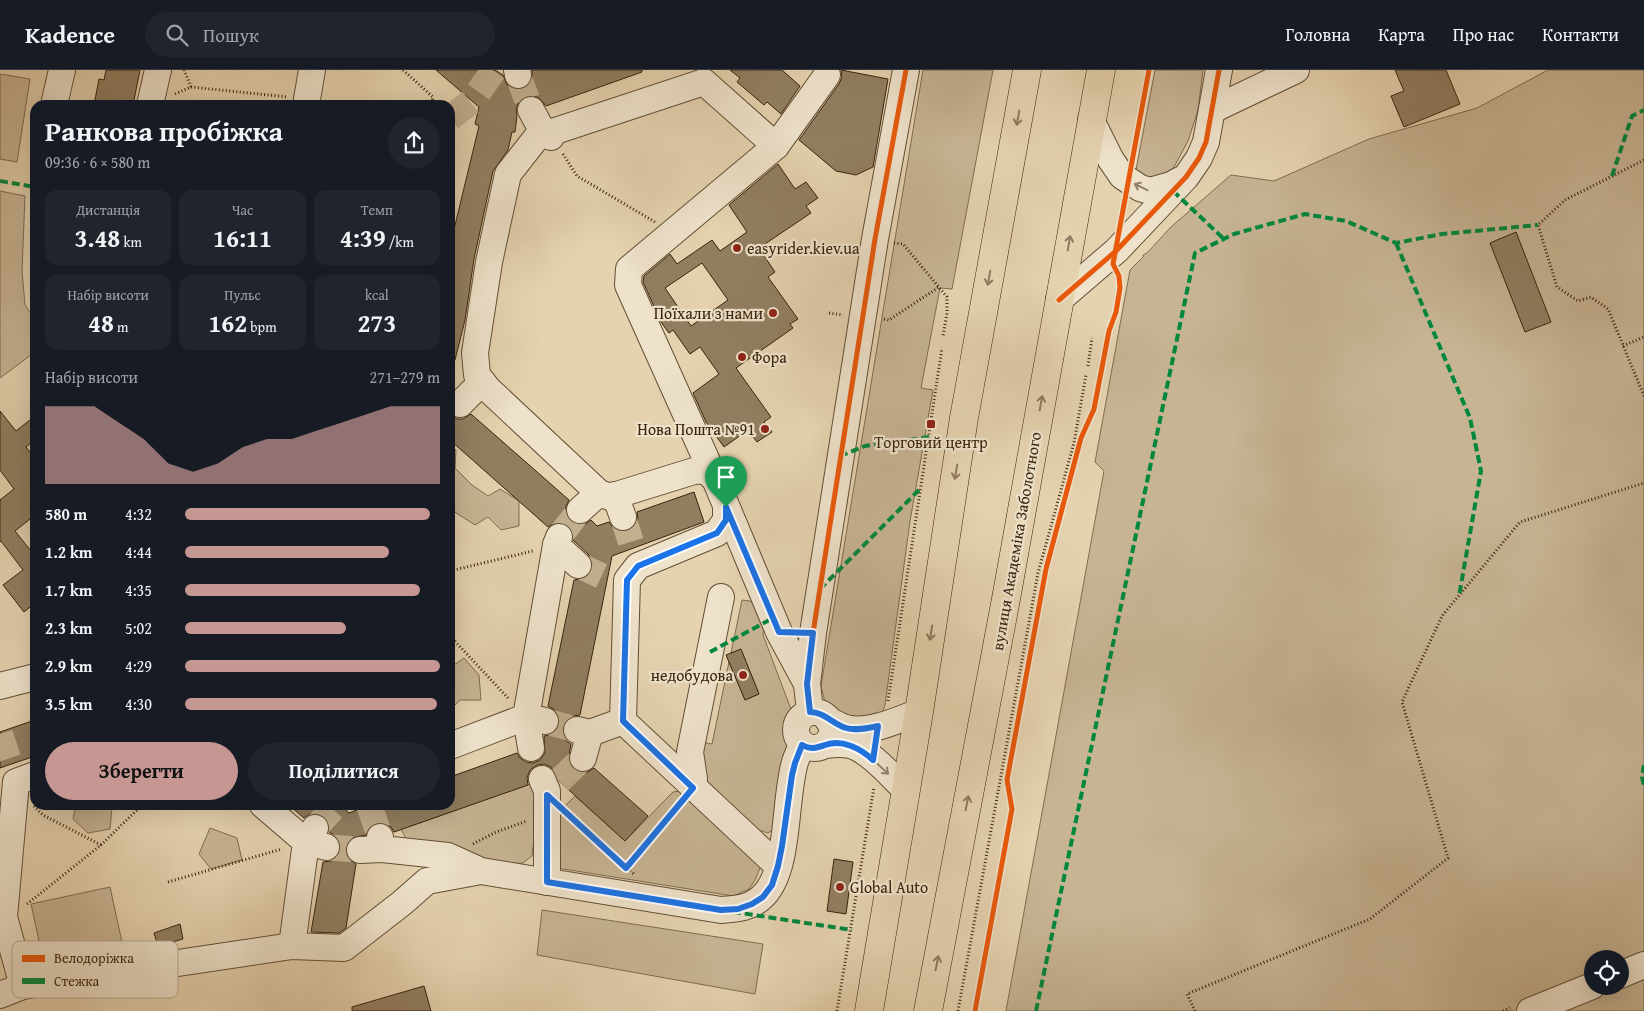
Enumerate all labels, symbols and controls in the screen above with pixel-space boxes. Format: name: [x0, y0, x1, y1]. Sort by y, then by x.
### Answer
search box: [145, 12, 495, 57]
text: Kadence: [25, 17, 115, 52]
icon: search: [163, 21, 191, 49]
text: Пошук: [203, 21, 259, 49]
text: Головна: [1285, 21, 1350, 48]
text: Карта: [1378, 21, 1425, 48]
text: Про нас: [1453, 21, 1514, 48]
text: Контакти: [1542, 21, 1619, 48]
one-way arrow: [1013, 109, 1023, 125]
text: Ранкова пробіжка: [45, 110, 283, 151]
button: share: [388, 117, 440, 169]
text: 09:36 · 6 × 580 m: [45, 150, 150, 174]
one-way arrow: [1133, 182, 1148, 192]
text: Дистанція: [76, 200, 140, 220]
text: Час: [232, 200, 253, 220]
text: Темп: [361, 200, 393, 220]
text: 3.48: [74, 220, 120, 256]
text: 16:11: [213, 220, 272, 256]
text: 4:39: [340, 220, 386, 256]
text: km: [120, 232, 142, 252]
text: /km: [386, 232, 414, 252]
one-way arrow: [1065, 235, 1075, 251]
place label: easyrider.kiev.ua: [747, 236, 860, 260]
marker: easyrider.kiev.ua: [731, 242, 743, 254]
one-way arrow: [984, 269, 994, 285]
text: Набір висоти: [68, 285, 149, 305]
text: Пульс: [224, 285, 261, 305]
text: kcal: [365, 285, 389, 305]
place label: Поїхали з нами: [654, 301, 763, 325]
text: 48: [88, 305, 114, 341]
text: 162: [208, 305, 247, 341]
text: 273: [357, 305, 396, 341]
marker: Поїхали з нами: [767, 307, 779, 319]
text: m: [114, 317, 128, 337]
text: bpm: [247, 317, 277, 337]
place label: Фора: [752, 345, 787, 369]
marker: Фора: [736, 351, 748, 363]
text: Набір висоти: [45, 365, 138, 389]
text: 271–279 m: [370, 365, 440, 389]
one-way arrow: [1037, 395, 1047, 411]
place label: Нова Пошта №91: [637, 417, 755, 441]
marker: Торговий центр: [925, 418, 937, 430]
marker: Нова Пошта №91: [759, 423, 771, 435]
place label: Торговий центр: [874, 430, 988, 454]
street label: вулиця Академіка Заболотного: [985, 430, 1047, 652]
pin: [705, 456, 747, 507]
icon: arrive: [712, 463, 740, 491]
one-way arrow: [951, 464, 961, 480]
text: 580 m: [45, 502, 87, 526]
text: 4:32: [125, 502, 152, 526]
text: 1.2 km: [45, 540, 92, 564]
text: 4:44: [125, 540, 152, 564]
text: 1.7 km: [45, 578, 92, 602]
text: 4:35: [125, 578, 152, 602]
text: 2.3 km: [45, 616, 92, 640]
text: 5:02: [125, 616, 152, 640]
one-way arrow: [926, 625, 936, 641]
text: 2.9 km: [45, 654, 92, 678]
text: 4:29: [125, 654, 152, 678]
place label: недобудова: [651, 663, 733, 687]
marker: недобудова: [737, 669, 749, 681]
text: 3.5 km: [45, 692, 92, 716]
text: 4:30: [125, 692, 152, 716]
button: Зберегти: [45, 742, 238, 800]
button: Поділитися: [248, 742, 440, 800]
one-way arrow: [877, 763, 889, 775]
one-way arrow: [963, 796, 973, 812]
place label: Global Auto: [850, 875, 928, 899]
marker: Global Auto: [834, 881, 846, 893]
legend: [12, 941, 178, 998]
text: Велодоріжка: [54, 948, 134, 968]
map controls: [1584, 950, 1629, 995]
button: locate: [1584, 950, 1629, 995]
one-way arrow: [932, 956, 942, 972]
text: Стежка: [54, 971, 100, 991]

